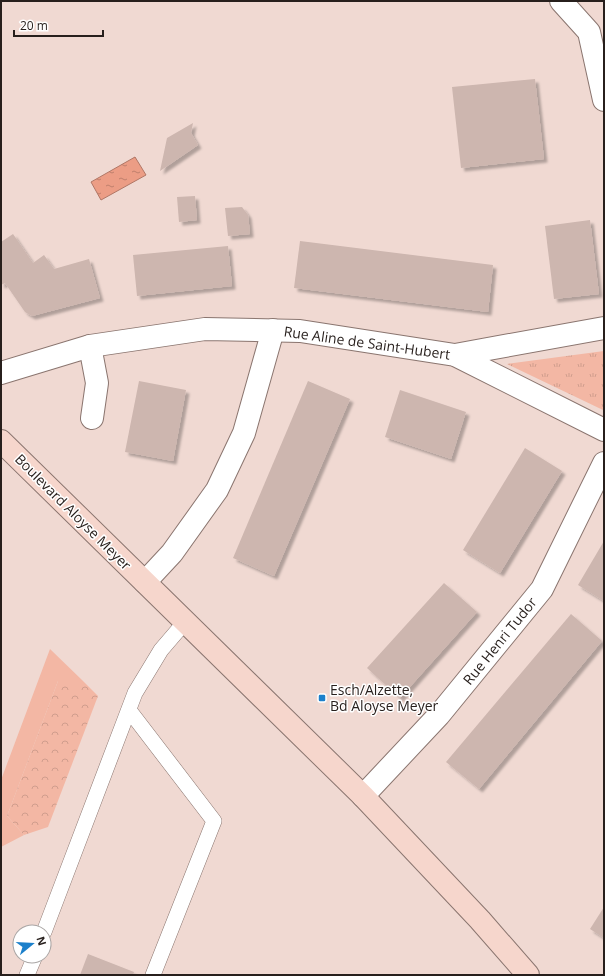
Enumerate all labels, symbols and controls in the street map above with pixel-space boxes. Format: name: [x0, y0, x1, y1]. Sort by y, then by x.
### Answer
scale bar: [14, 12, 103, 38]
text: 20 m: [20, 17, 48, 34]
street label: Rue Aline de Saint-Hubert: [283, 321, 452, 364]
street label: Boulevard Aloyse Meyer: [11, 449, 136, 574]
street label: Rue Henri Tudor: [458, 593, 541, 688]
place label: Esch/Alzette, Bd Aloyse Meyer: [330, 680, 439, 715]
marker: Esch/Alzette, Bd Aloyse Meyer: [317, 693, 327, 703]
north arrow: [12, 924, 52, 964]
text: N: [33, 934, 51, 947]

